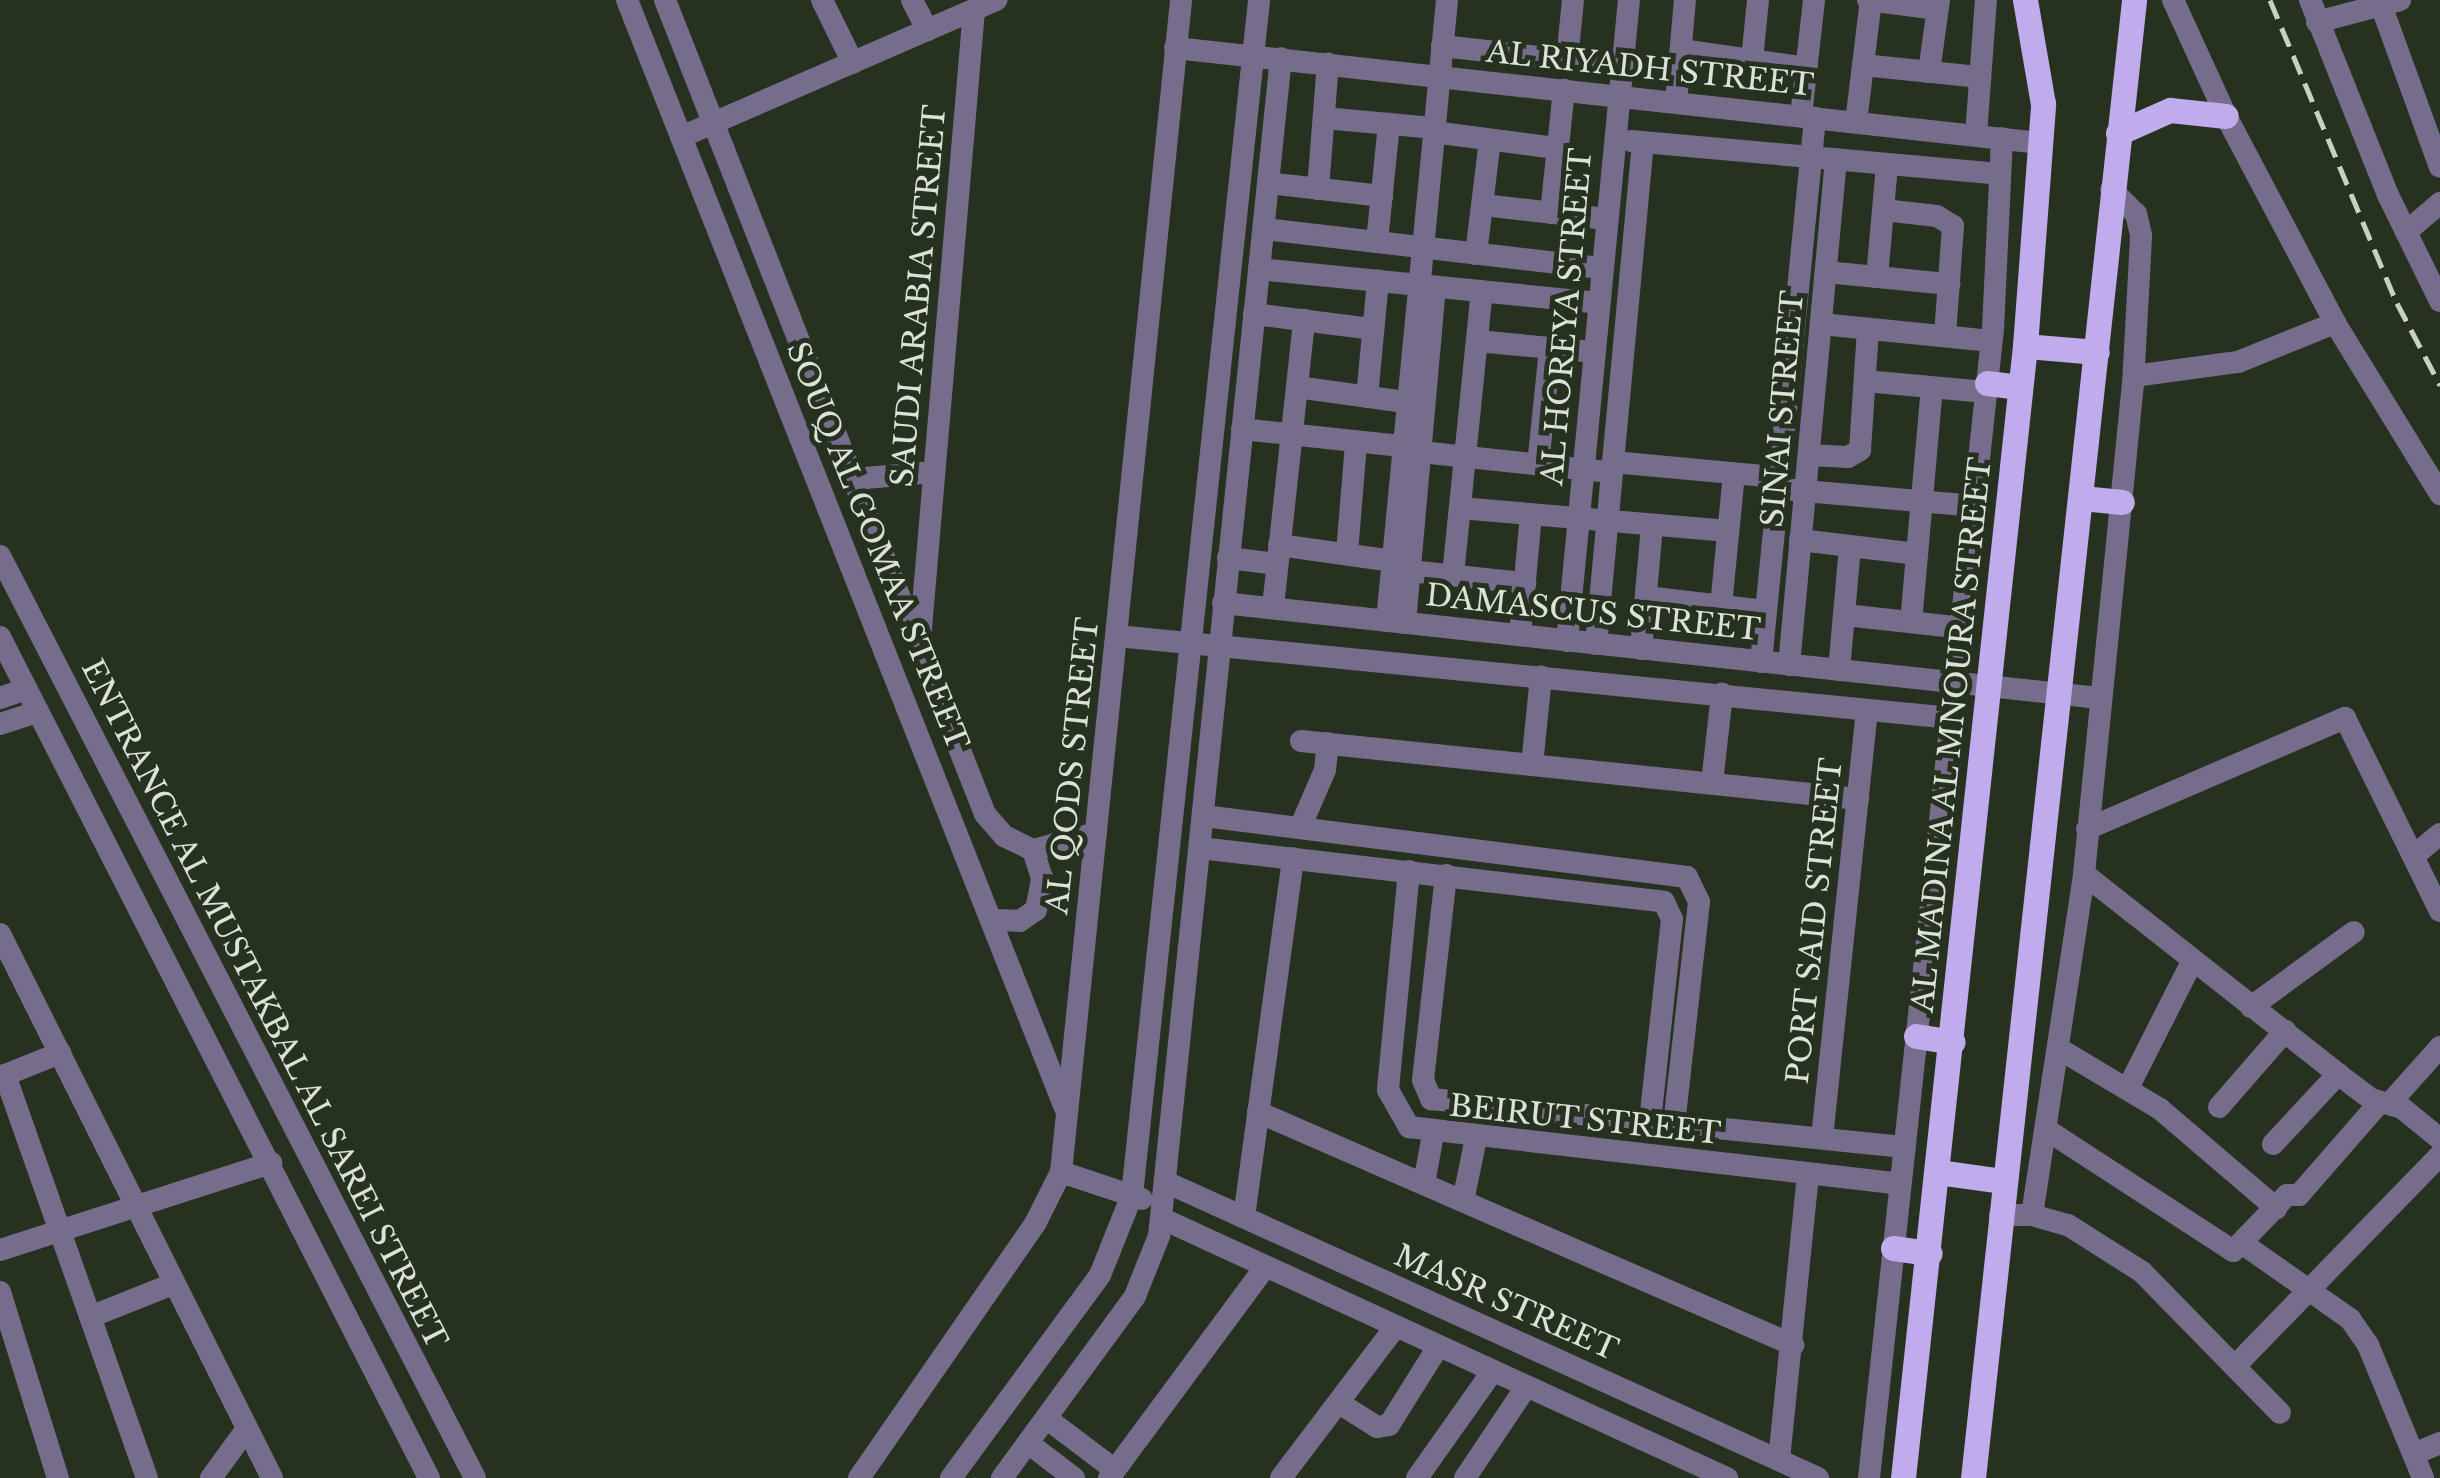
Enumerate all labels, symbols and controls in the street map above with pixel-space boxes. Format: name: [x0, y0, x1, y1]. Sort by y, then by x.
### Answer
street label: AL RIYADH STREET: [1484, 34, 1816, 104]
street label: SAUDI ARABIA STREET: [884, 102, 954, 490]
street label: AL HOREYA STREET: [1534, 146, 1600, 488]
street label: SINAI STREET: [1755, 289, 1811, 529]
street label: SOUQ AL GOMAA STREET: [778, 335, 976, 757]
street label: AL MADINA AL MNOURA STREET: [1905, 453, 1999, 1017]
street label: DAMASCUS STREET: [1424, 578, 1762, 648]
street label: AL QODS STREET: [1039, 615, 1107, 917]
street label: ENTRANCE AL MUSTAKBAL AL SAREI STREET: [72, 651, 456, 1357]
street label: PORT SAID STREET: [1780, 756, 1850, 1086]
street label: BEIRUT STREET: [1447, 1088, 1723, 1152]
street label: MASR STREET: [1388, 1237, 1624, 1369]

